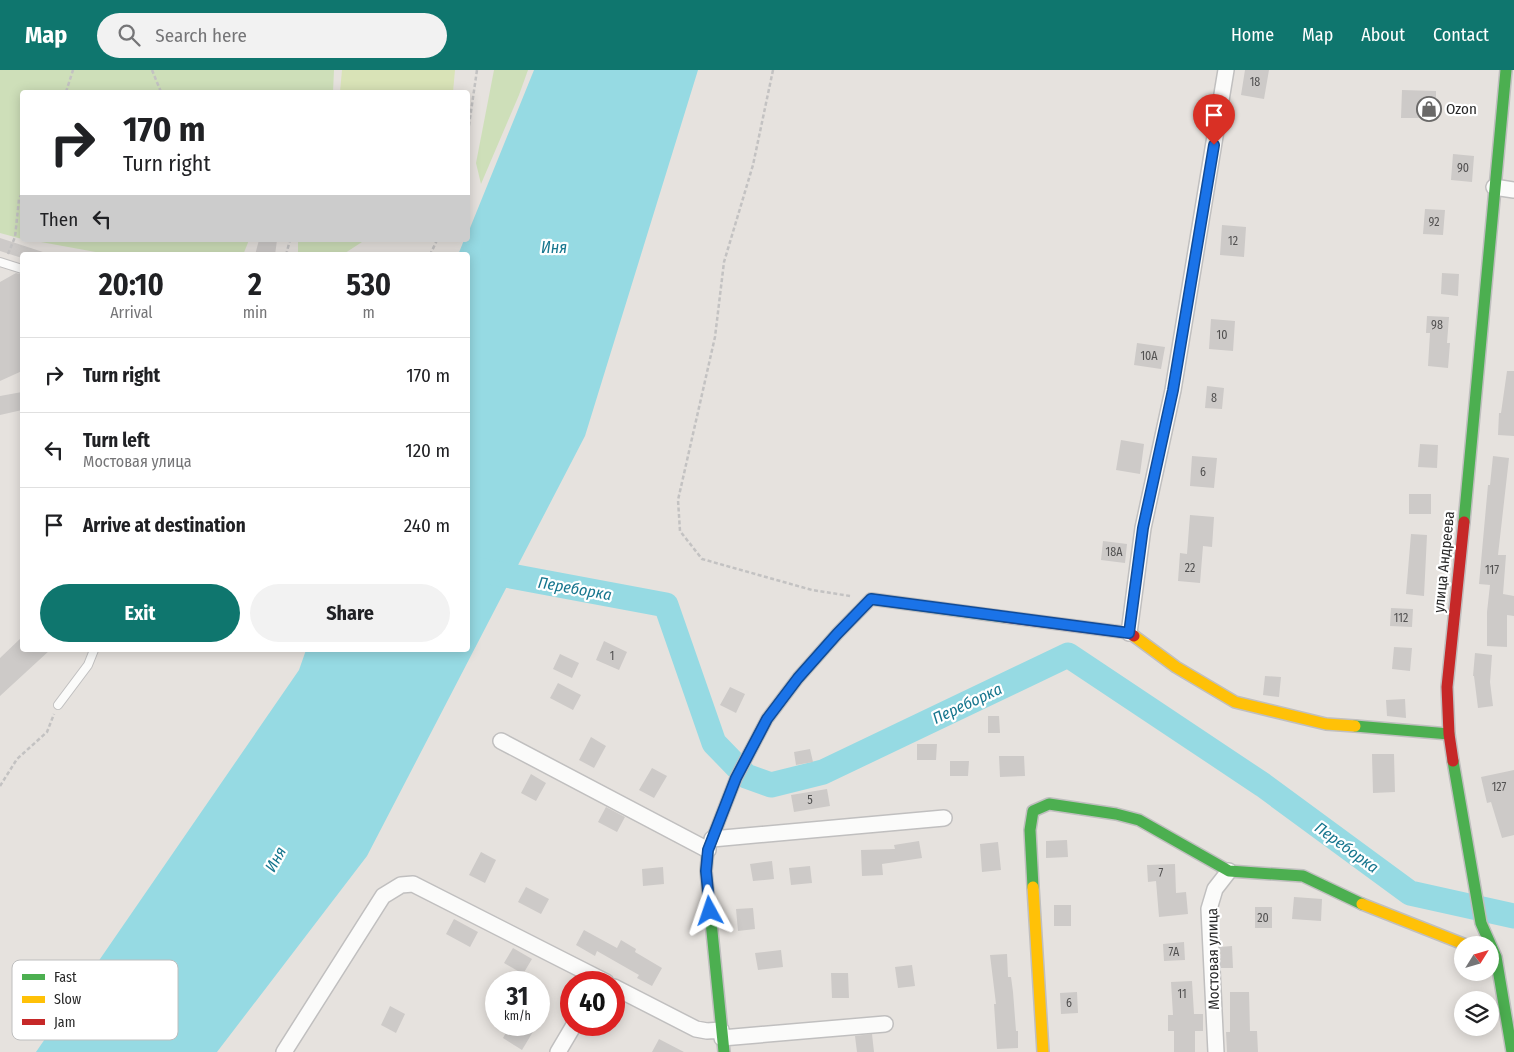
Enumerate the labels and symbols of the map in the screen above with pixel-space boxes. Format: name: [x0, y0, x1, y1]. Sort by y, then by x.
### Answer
house number: 18: [1250, 75, 1260, 89]
pin: [1193, 94, 1235, 145]
shop icon: Ozon: [1416, 96, 1442, 122]
place label: Ozon: [1446, 100, 1477, 118]
house number: 90: [1457, 161, 1469, 175]
house number: 92: [1429, 215, 1439, 229]
house number: 12: [1228, 234, 1238, 248]
water label: Иня: [541, 238, 567, 257]
house number: 98: [1431, 318, 1443, 332]
house number: 10: [1217, 328, 1227, 342]
house number: 10А: [1140, 349, 1158, 363]
house number: 8: [1211, 391, 1217, 405]
house number: 6: [1200, 465, 1206, 479]
street label: улица Андреева: [1430, 510, 1458, 614]
house number: 18А: [1106, 545, 1123, 559]
house number: 22: [1185, 561, 1195, 575]
house number: 117: [1485, 563, 1499, 577]
water label: Переборка: [537, 573, 613, 604]
house number: 112: [1394, 611, 1408, 625]
house number: 1: [610, 649, 614, 663]
water label: Переборка: [930, 679, 1005, 728]
house number: 127: [1492, 780, 1507, 794]
house number: 5: [807, 793, 813, 807]
water label: Переборка: [1311, 818, 1382, 877]
water label: Иня: [261, 843, 290, 875]
house number: 7: [1159, 866, 1164, 880]
position arrow: [683, 884, 735, 936]
street label: Мостовая улица: [1203, 908, 1223, 1010]
house number: 20: [1257, 911, 1269, 925]
north arrow: [1454, 936, 1499, 981]
house number: 7А: [1169, 945, 1180, 959]
legend: [12, 960, 178, 1040]
text: Fast: [54, 969, 77, 986]
speed limit sign: 40: [560, 971, 625, 1036]
house number: 11: [1177, 987, 1187, 1001]
text: Slow: [54, 991, 81, 1008]
house number: 6: [1066, 996, 1072, 1010]
text: Jam: [54, 1014, 75, 1031]

